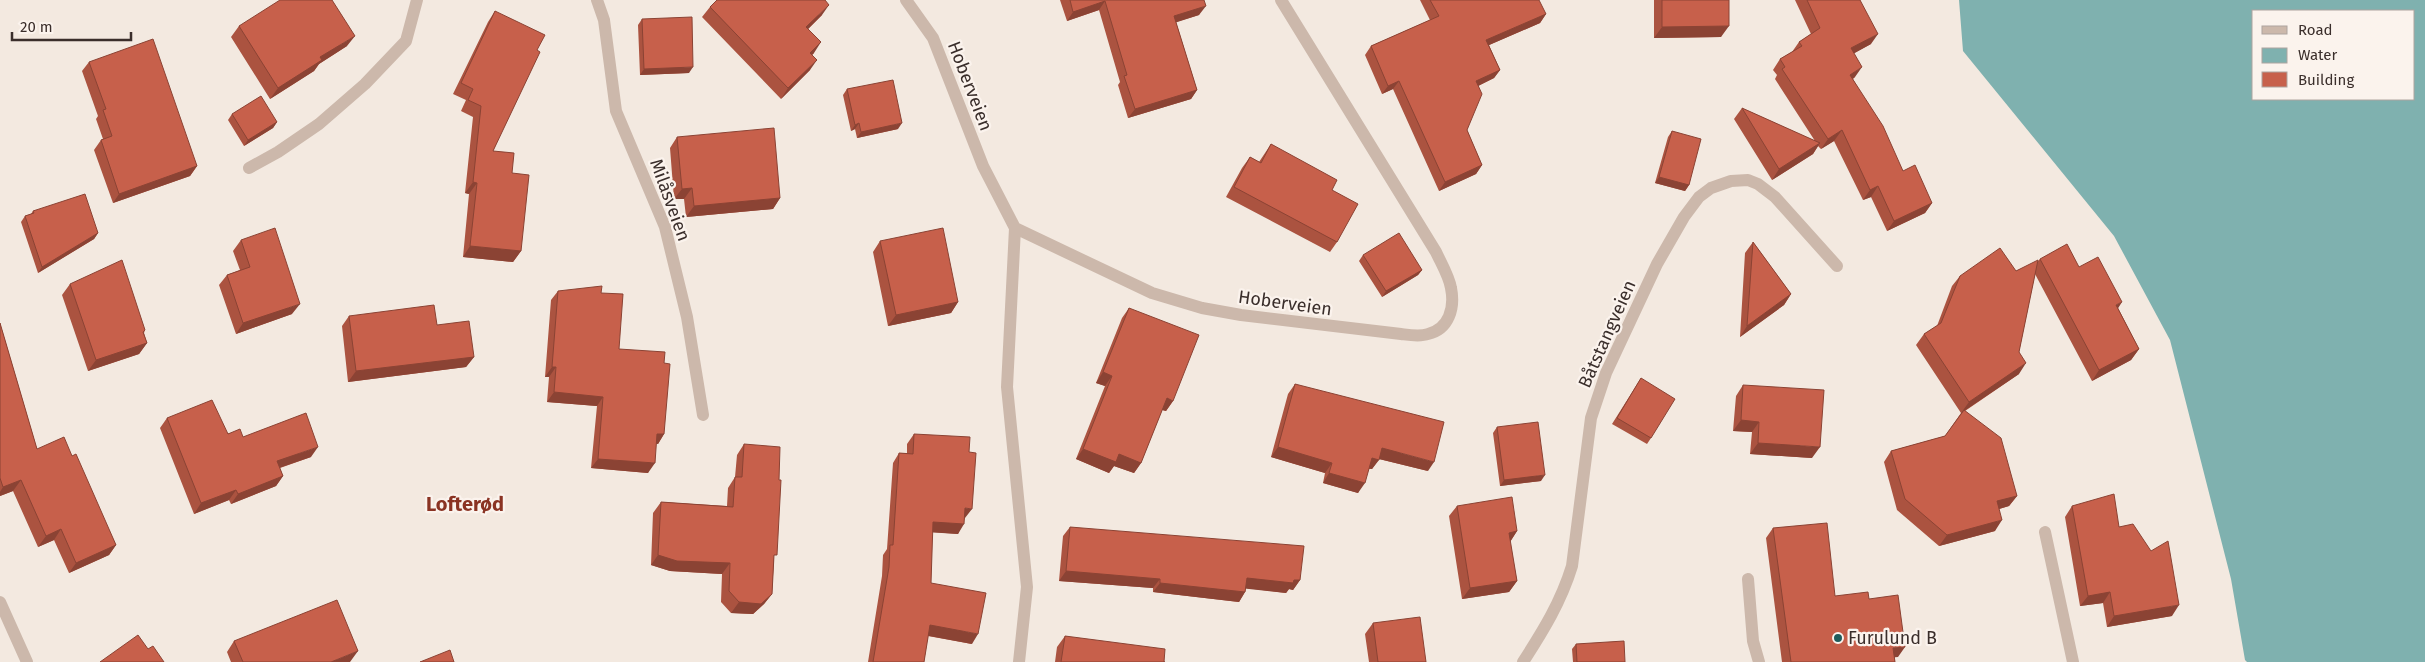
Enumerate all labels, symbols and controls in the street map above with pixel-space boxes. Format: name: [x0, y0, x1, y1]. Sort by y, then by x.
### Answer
scale bar: [12, 10, 131, 42]
legend: [2252, 10, 2415, 100]
text: 20 m: [20, 18, 53, 36]
text: Road: [2298, 21, 2333, 39]
street label: Hoberveien: [943, 38, 997, 134]
text: Water: [2298, 46, 2337, 64]
text: Building: [2298, 71, 2354, 89]
street label: Milåsveien: [645, 156, 695, 244]
street label: Båtstangveien: [1573, 277, 1641, 391]
street label: Hoberveien: [1237, 286, 1333, 320]
district label: Lofterød: [426, 492, 504, 516]
place label: Furulund B: [1848, 627, 1937, 649]
marker: Furulund B: [1832, 632, 1844, 644]

